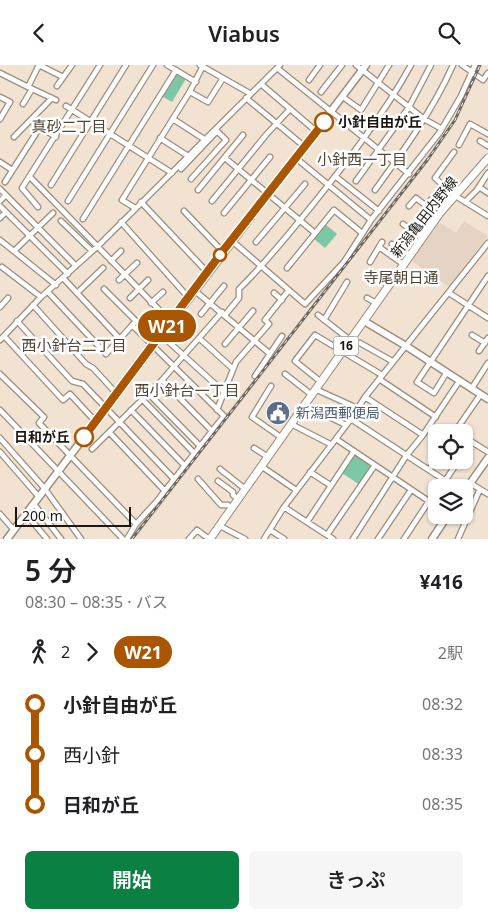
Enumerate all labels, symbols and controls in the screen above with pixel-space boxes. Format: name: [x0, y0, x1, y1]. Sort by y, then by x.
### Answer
text: Viabus: [208, 18, 280, 48]
icon: back: [25, 19, 53, 47]
icon: search: [435, 19, 463, 47]
marker: 小針自由が丘: [314, 112, 334, 132]
place label: 小針自由が丘: [338, 112, 422, 131]
district label: 真砂二丁目: [31, 116, 107, 136]
district label: 小針西一丁目: [317, 149, 407, 169]
street label: 新潟亀田内野線: [386, 172, 461, 261]
unlabelled marker: [213, 248, 227, 262]
district label: 寺尾朝日通: [363, 267, 439, 287]
line badge: W21: [138, 310, 196, 342]
text: W21: [148, 314, 186, 338]
district label: 西小針台二丁目: [21, 335, 127, 355]
road number: 16: [334, 337, 358, 355]
district label: 西小針台一丁目: [134, 380, 240, 400]
public building icon: 新潟西郵便局: [265, 400, 291, 426]
place label: 新潟西郵便局: [296, 403, 380, 422]
map controls: [428, 424, 473, 524]
button: locate: [428, 424, 473, 469]
place label: 日和が丘: [14, 427, 70, 446]
marker: 日和が丘: [74, 427, 94, 447]
button: layers: [428, 479, 473, 524]
scale bar: [15, 504, 131, 527]
text: 200 m: [22, 506, 63, 525]
text: 5 分: [25, 551, 76, 589]
text: ¥416: [420, 569, 463, 595]
text: 08:30 – 08:35 · バス: [25, 591, 168, 613]
icon: walk: [25, 638, 53, 666]
icon: forward: [78, 638, 106, 666]
text: W21: [124, 640, 162, 664]
text: 2: [61, 641, 70, 663]
text: 2駅: [438, 642, 463, 664]
text: 小針自由が丘: [63, 692, 177, 718]
text: 08:32: [422, 693, 463, 715]
text: 西小針: [63, 742, 120, 768]
text: 08:33: [422, 743, 463, 765]
text: 日和が丘: [63, 792, 139, 818]
text: 08:35: [422, 793, 463, 815]
button: 開始: [25, 851, 239, 909]
button: きっぷ: [249, 851, 463, 909]

